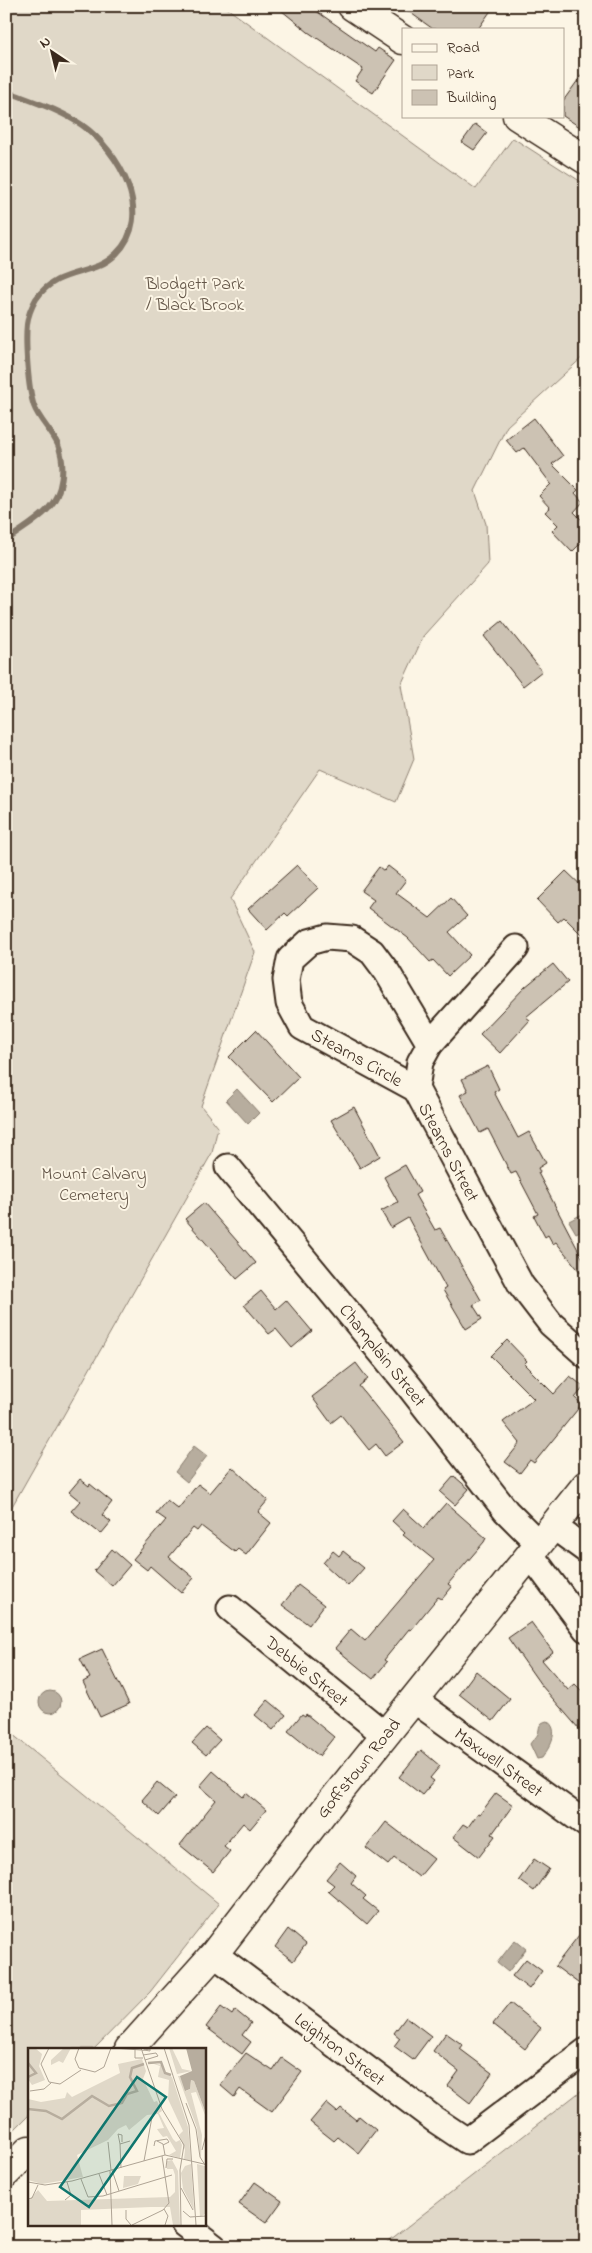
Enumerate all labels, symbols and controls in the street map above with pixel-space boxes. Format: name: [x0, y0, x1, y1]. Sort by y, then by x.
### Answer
north arrow: [28, 28, 78, 78]
legend: [402, 28, 564, 118]
text: N: [36, 31, 55, 54]
text: Road: [447, 37, 480, 59]
text: Park: [447, 63, 475, 85]
text: Building: [446, 87, 496, 110]
park label: Blodgett Park / Black Brook: [145, 272, 245, 319]
street label: Stearns Circle: [305, 1023, 407, 1095]
street label: Stearns Street: [410, 1099, 484, 1207]
park label: Mount Calvary Cemetery: [42, 1162, 146, 1209]
street label: Champlain Street: [332, 1299, 431, 1413]
street label: Debbie Street: [258, 1630, 353, 1714]
street label: Goffstown Road: [311, 1713, 408, 1825]
street label: Maxwell Street: [448, 1722, 548, 1805]
street label: Leighton Street: [287, 2008, 390, 2094]
inset map: [28, 2048, 205, 2226]

